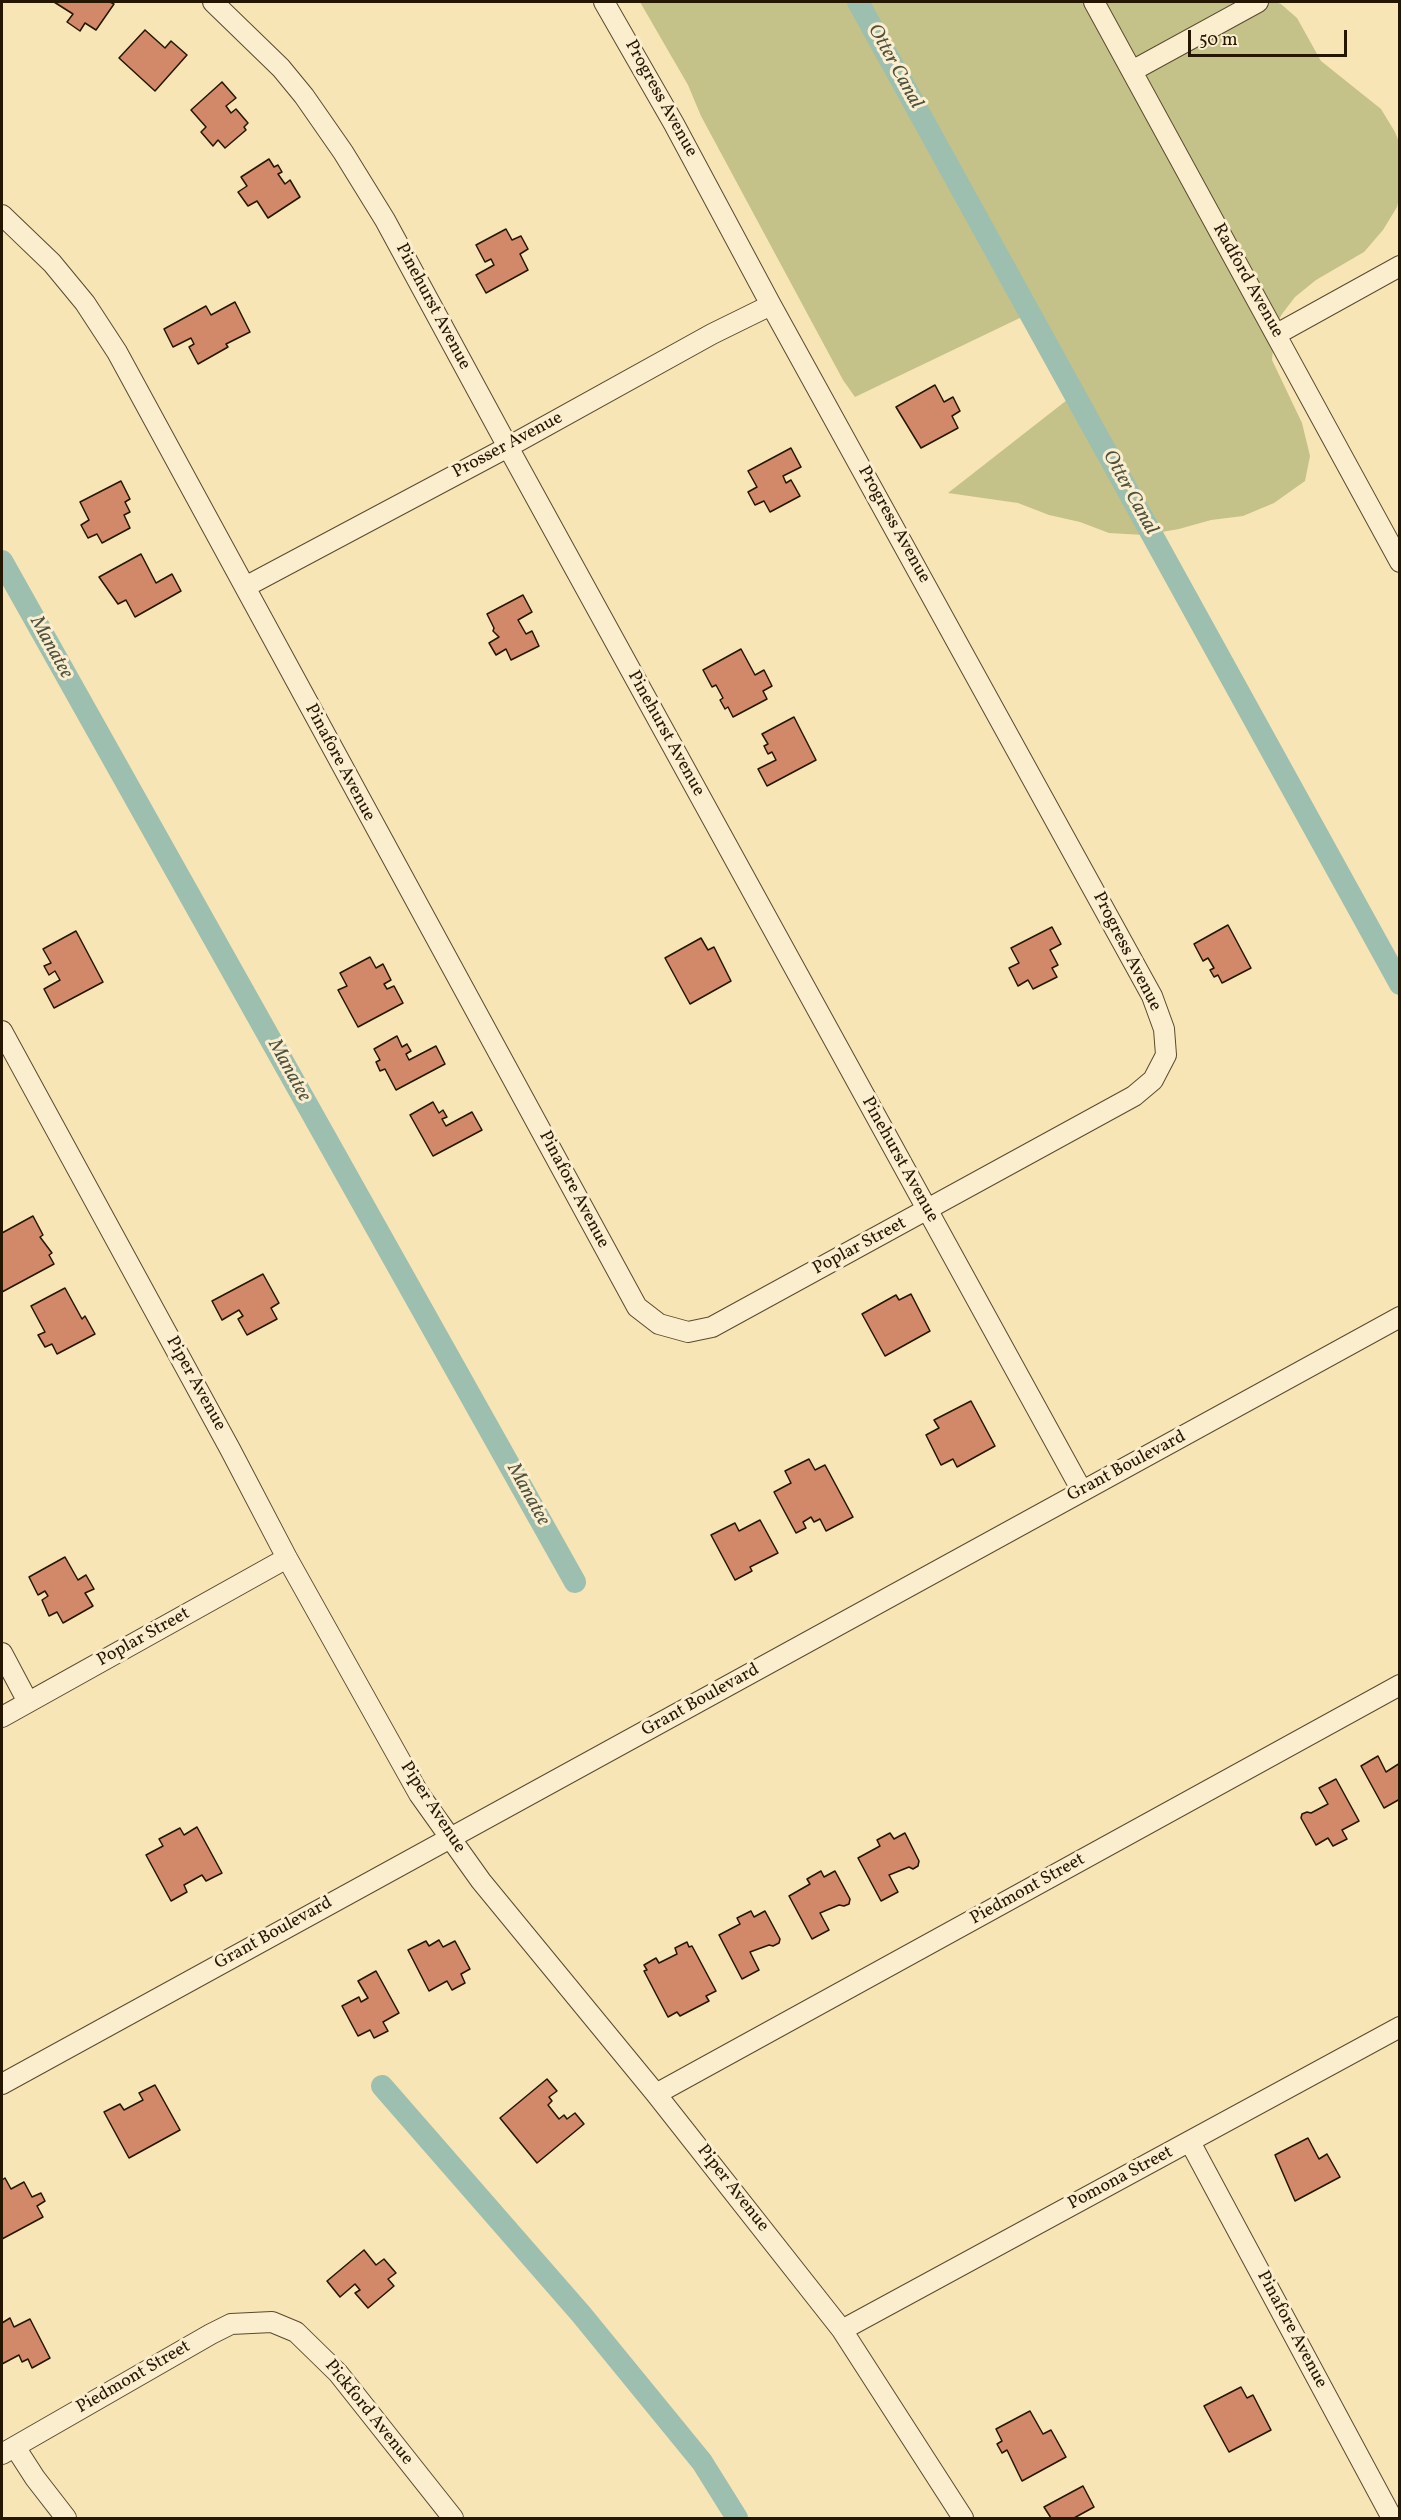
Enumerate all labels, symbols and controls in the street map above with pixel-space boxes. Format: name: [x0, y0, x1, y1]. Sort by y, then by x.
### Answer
scale bar: [1191, 18, 1350, 56]
water label: Otter Canal: [861, 20, 927, 114]
text: 50 m: [1199, 28, 1238, 53]
street label: Progress Avenue: [619, 37, 701, 161]
street label: Radford Avenue: [1207, 220, 1287, 342]
street label: Pinehurst Avenue: [390, 240, 474, 374]
street label: Prosser Avenue: [449, 408, 567, 484]
water label: Otter Canal: [1096, 446, 1162, 540]
street label: Progress Avenue: [852, 463, 934, 587]
water label: Manatee: [23, 613, 77, 683]
street label: Pinehurst Avenue: [622, 668, 708, 800]
street label: Pinafore Avenue: [299, 701, 379, 825]
street label: Progress Avenue: [1087, 889, 1165, 1015]
water label: Manatee: [261, 1036, 315, 1106]
street label: Pinehurst Avenue: [856, 1094, 942, 1226]
street label: Pinafore Avenue: [533, 1128, 613, 1252]
street label: Poplar Street: [810, 1213, 910, 1281]
street label: Piper Avenue: [160, 1333, 230, 1435]
street label: Grant Boulevard: [1064, 1427, 1190, 1507]
water label: Manatee: [500, 1460, 554, 1530]
street label: Poplar Street: [94, 1604, 194, 1672]
street label: Grant Boulevard: [638, 1660, 764, 1742]
street label: Piper Avenue: [394, 1758, 470, 1858]
street label: Piedmont Street: [967, 1850, 1089, 1930]
street label: Grant Boulevard: [211, 1893, 337, 1975]
street label: Piper Avenue: [691, 2141, 773, 2237]
street label: Pomona Street: [1065, 2142, 1177, 2216]
street label: Pinafore Avenue: [1251, 2268, 1331, 2392]
street label: Piedmont Street: [73, 2337, 195, 2419]
street label: Pickford Avenue: [319, 2356, 417, 2470]

